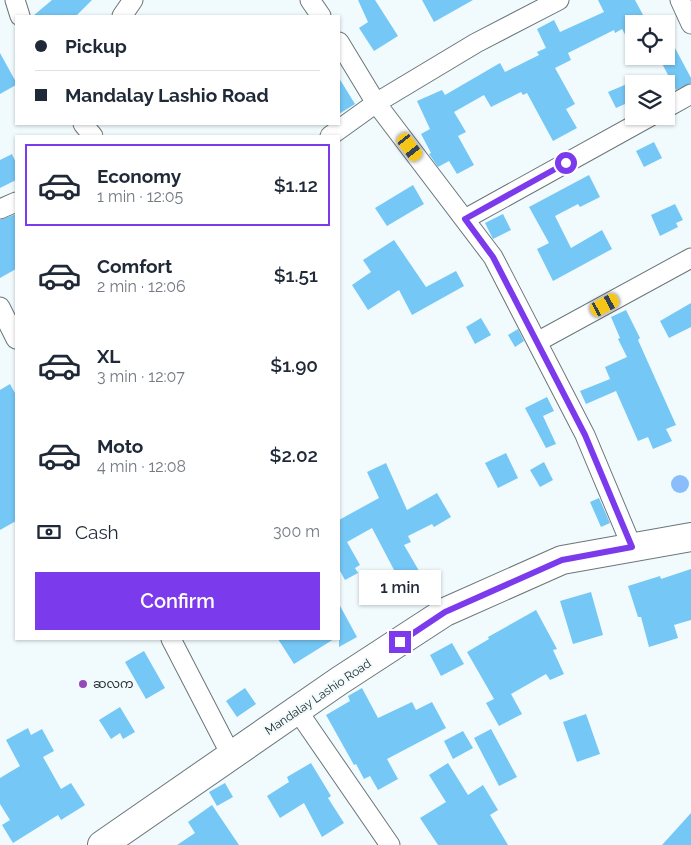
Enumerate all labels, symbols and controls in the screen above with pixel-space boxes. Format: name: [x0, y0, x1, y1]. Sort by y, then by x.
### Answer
map controls: [625, 15, 675, 125]
button: locate: [625, 15, 675, 65]
text: Pickup: [65, 35, 127, 57]
button: layers: [625, 75, 675, 125]
text: Mandalay Lashio Road: [65, 84, 269, 106]
car: [394, 131, 425, 163]
route start: [555, 152, 577, 174]
icon: car: [37, 163, 82, 208]
text: Economy: [97, 165, 181, 187]
text: $1.12: [274, 174, 318, 196]
text: 1 min · 12:05: [97, 187, 183, 206]
icon: car: [37, 253, 82, 298]
text: Comfort: [97, 255, 172, 277]
text: $1.51: [274, 264, 318, 286]
text: 2 min · 12:06: [97, 277, 186, 296]
car: [588, 291, 621, 319]
icon: car: [37, 343, 82, 388]
text: XL: [97, 345, 120, 367]
text: $1.90: [270, 354, 318, 376]
text: 3 min · 12:07: [97, 367, 185, 386]
icon: car: [37, 433, 82, 478]
text: Moto: [97, 435, 143, 457]
text: $2.02: [269, 444, 318, 466]
text: 4 min · 12:08: [97, 457, 186, 476]
icon: cash: [35, 518, 63, 546]
text: Cash: [75, 521, 119, 543]
text: 300 m: [273, 522, 320, 541]
callout: 1 min: [359, 570, 441, 604]
button: Confirm: [35, 572, 320, 630]
text: 1 min: [380, 578, 420, 597]
route end: [389, 631, 411, 653]
street label: Mandalay Lashio Road: [262, 656, 374, 738]
place label: ဆလက: [93, 677, 134, 691]
marker: ဆလက: [77, 678, 89, 690]

